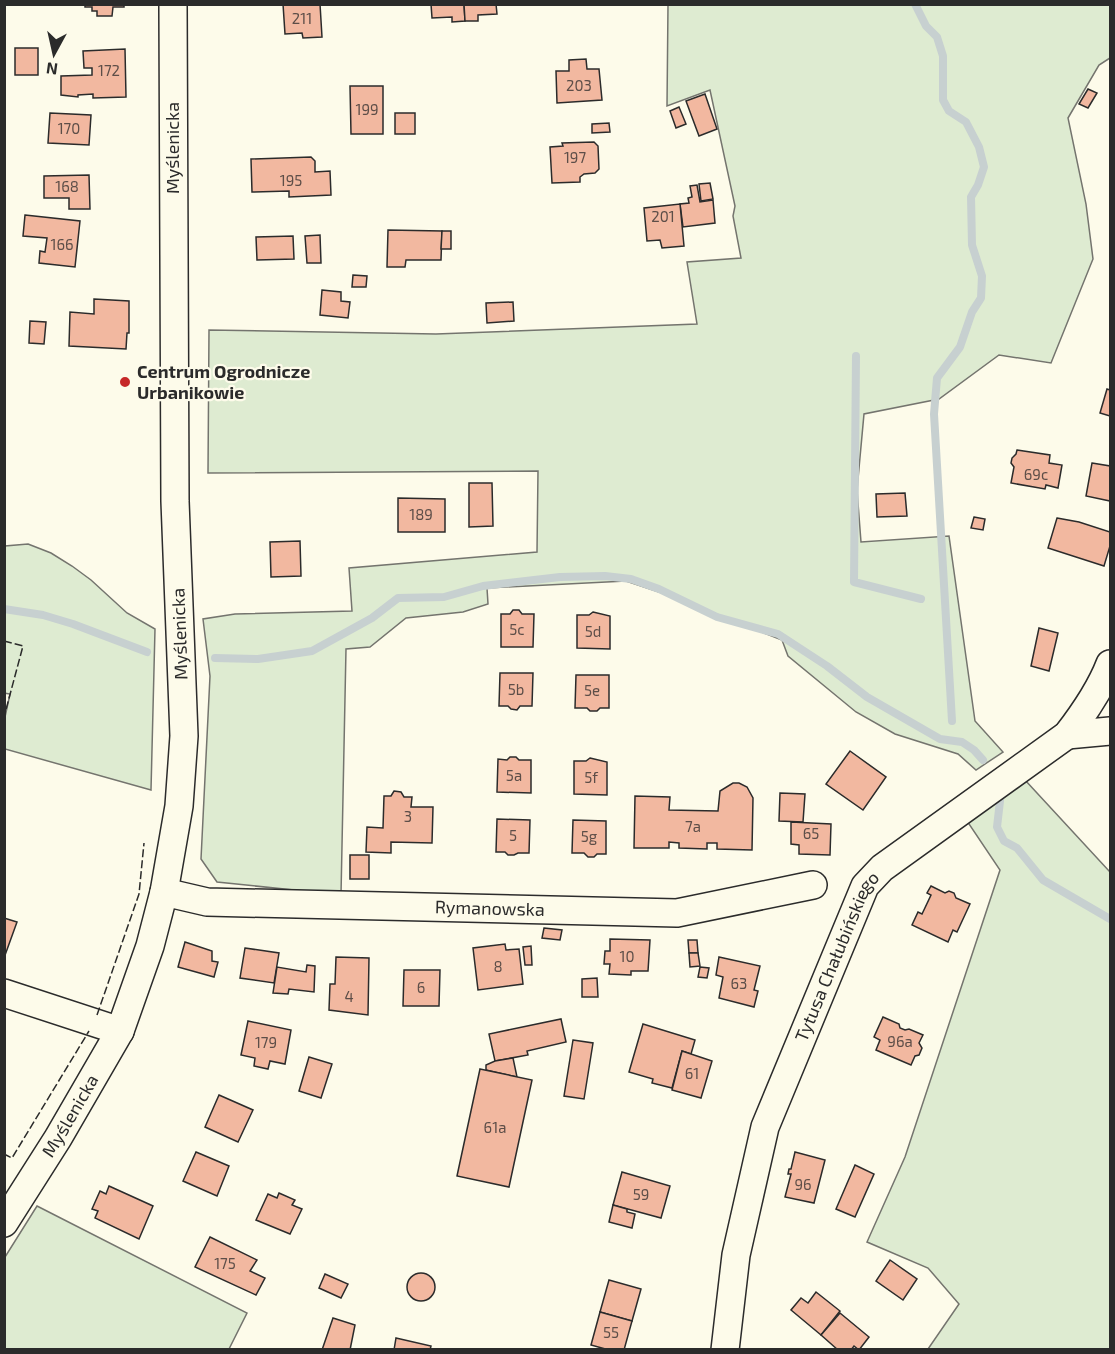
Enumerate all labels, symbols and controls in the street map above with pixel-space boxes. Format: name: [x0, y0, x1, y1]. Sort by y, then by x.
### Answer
house number: 211: [292, 9, 312, 27]
north arrow: [24, 24, 84, 84]
text: N: [45, 59, 59, 80]
house number: 172: [98, 61, 120, 79]
house number: 203: [566, 76, 592, 94]
house number: 199: [355, 100, 379, 118]
street label: Myślenicka: [161, 102, 183, 194]
house number: 170: [58, 119, 80, 137]
house number: 197: [564, 148, 586, 166]
house number: 195: [280, 171, 302, 189]
house number: 168: [55, 177, 79, 195]
house number: 201: [651, 207, 675, 225]
house number: 166: [50, 235, 74, 253]
place label: Centrum Ogrodnicze Urbanikowie: [137, 360, 310, 403]
marker: Centrum Ogrodnicze Urbanikowie: [118, 375, 132, 389]
house number: 69c: [1024, 465, 1048, 483]
house number: 189: [409, 505, 433, 523]
street label: Myślenicka: [166, 588, 192, 681]
house number: 5c: [509, 620, 525, 638]
house number: 5d: [585, 622, 601, 640]
house number: 5b: [508, 680, 524, 698]
house number: 5e: [584, 681, 600, 699]
house number: 5a: [506, 766, 522, 784]
house number: 5f: [584, 768, 598, 786]
house number: 3: [404, 807, 412, 825]
house number: 7a: [685, 817, 701, 835]
house number: 65: [803, 824, 819, 842]
house number: 5: [509, 826, 517, 844]
house number: 5g: [581, 827, 598, 845]
street label: Tytusa Chałubińskiego: [790, 866, 883, 1045]
street label: Rymanowska: [435, 895, 545, 920]
house number: 10: [619, 947, 635, 965]
house number: 8: [493, 957, 503, 975]
house number: 63: [731, 974, 747, 992]
house number: 6: [417, 978, 425, 996]
house number: 4: [344, 987, 354, 1005]
house number: 96a: [887, 1032, 913, 1050]
house number: 179: [255, 1033, 277, 1051]
house number: 61: [685, 1064, 699, 1082]
street label: Myślenicka: [37, 1070, 102, 1161]
house number: 61a: [484, 1118, 506, 1136]
house number: 96: [794, 1175, 812, 1193]
house number: 59: [633, 1185, 649, 1203]
house number: 175: [214, 1254, 236, 1272]
house number: 55: [603, 1323, 619, 1341]

